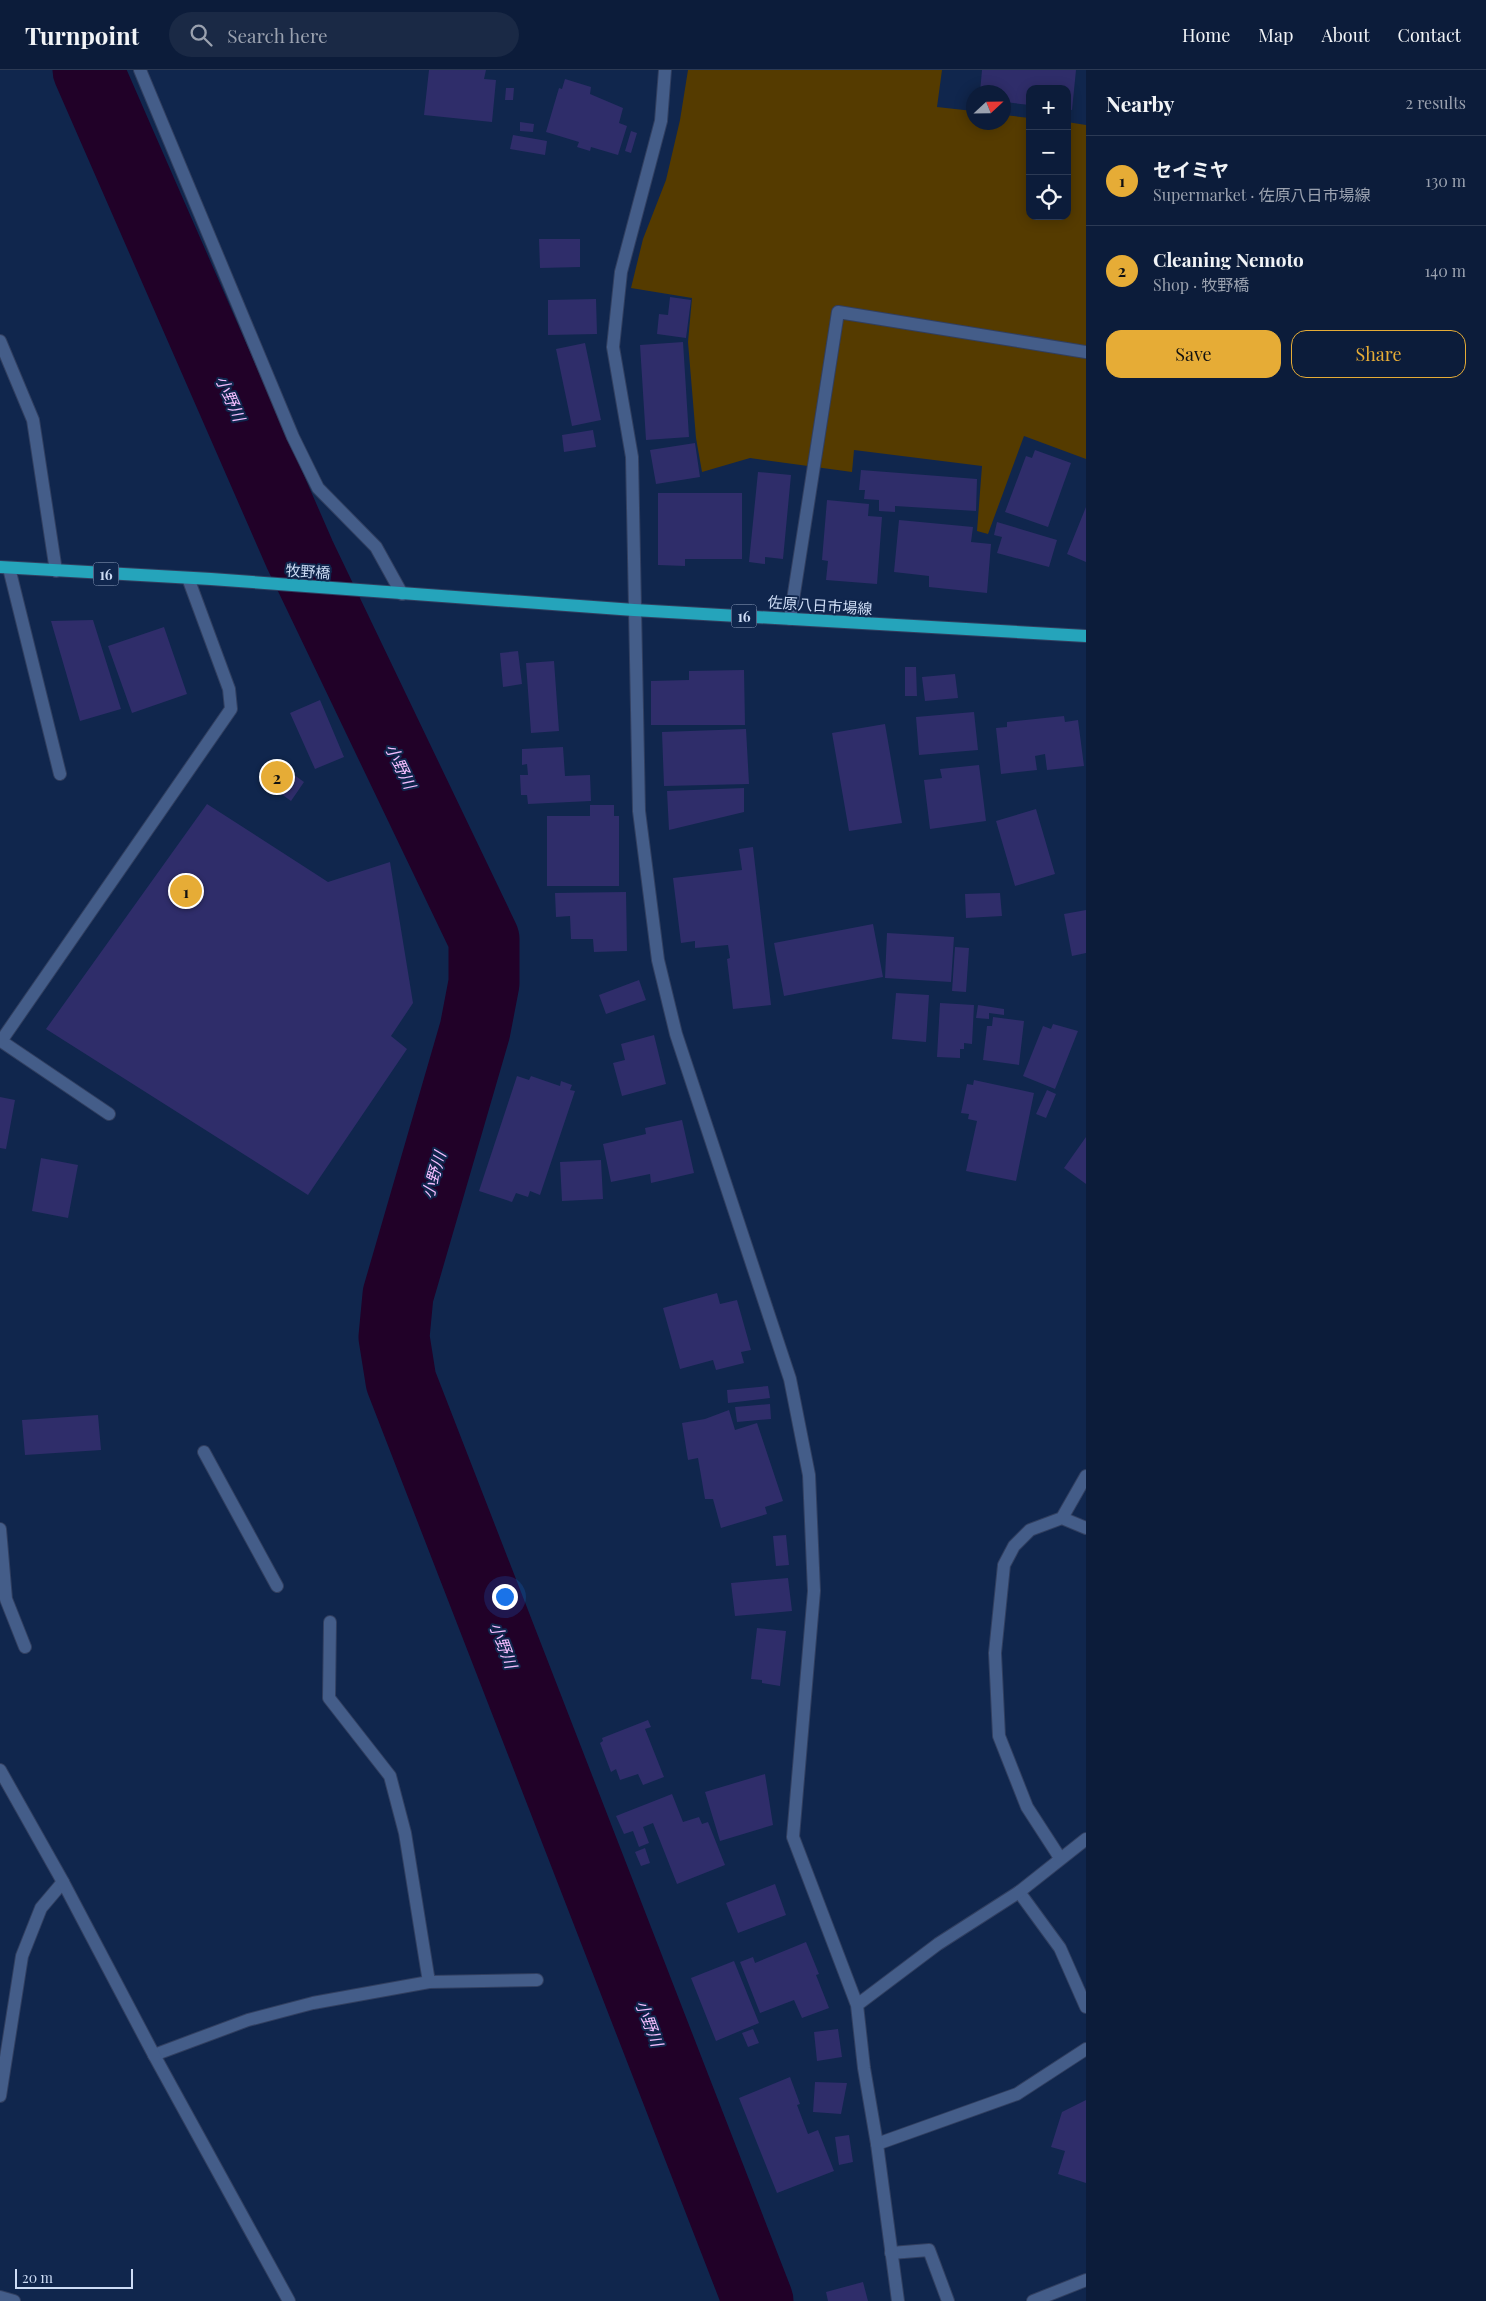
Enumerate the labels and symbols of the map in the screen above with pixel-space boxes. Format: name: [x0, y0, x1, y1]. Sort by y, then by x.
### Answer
north arrow: [966, 85, 1011, 130]
water label: 小野川: [212, 372, 251, 426]
street label: 牧野橋: [285, 559, 331, 583]
road number: 16: [94, 562, 118, 586]
street label: 佐原八日市場線: [767, 591, 873, 619]
road number: 16: [732, 604, 756, 628]
water label: 小野川: [381, 740, 422, 794]
pin: 2: [261, 758, 293, 796]
pin: 1: [170, 872, 202, 910]
water label: 小野川: [416, 1147, 450, 1201]
your location: [492, 1584, 518, 1610]
water label: 小野川: [486, 1619, 523, 1673]
water label: 小野川: [632, 1997, 669, 2051]
scale bar: [15, 2266, 132, 2289]

